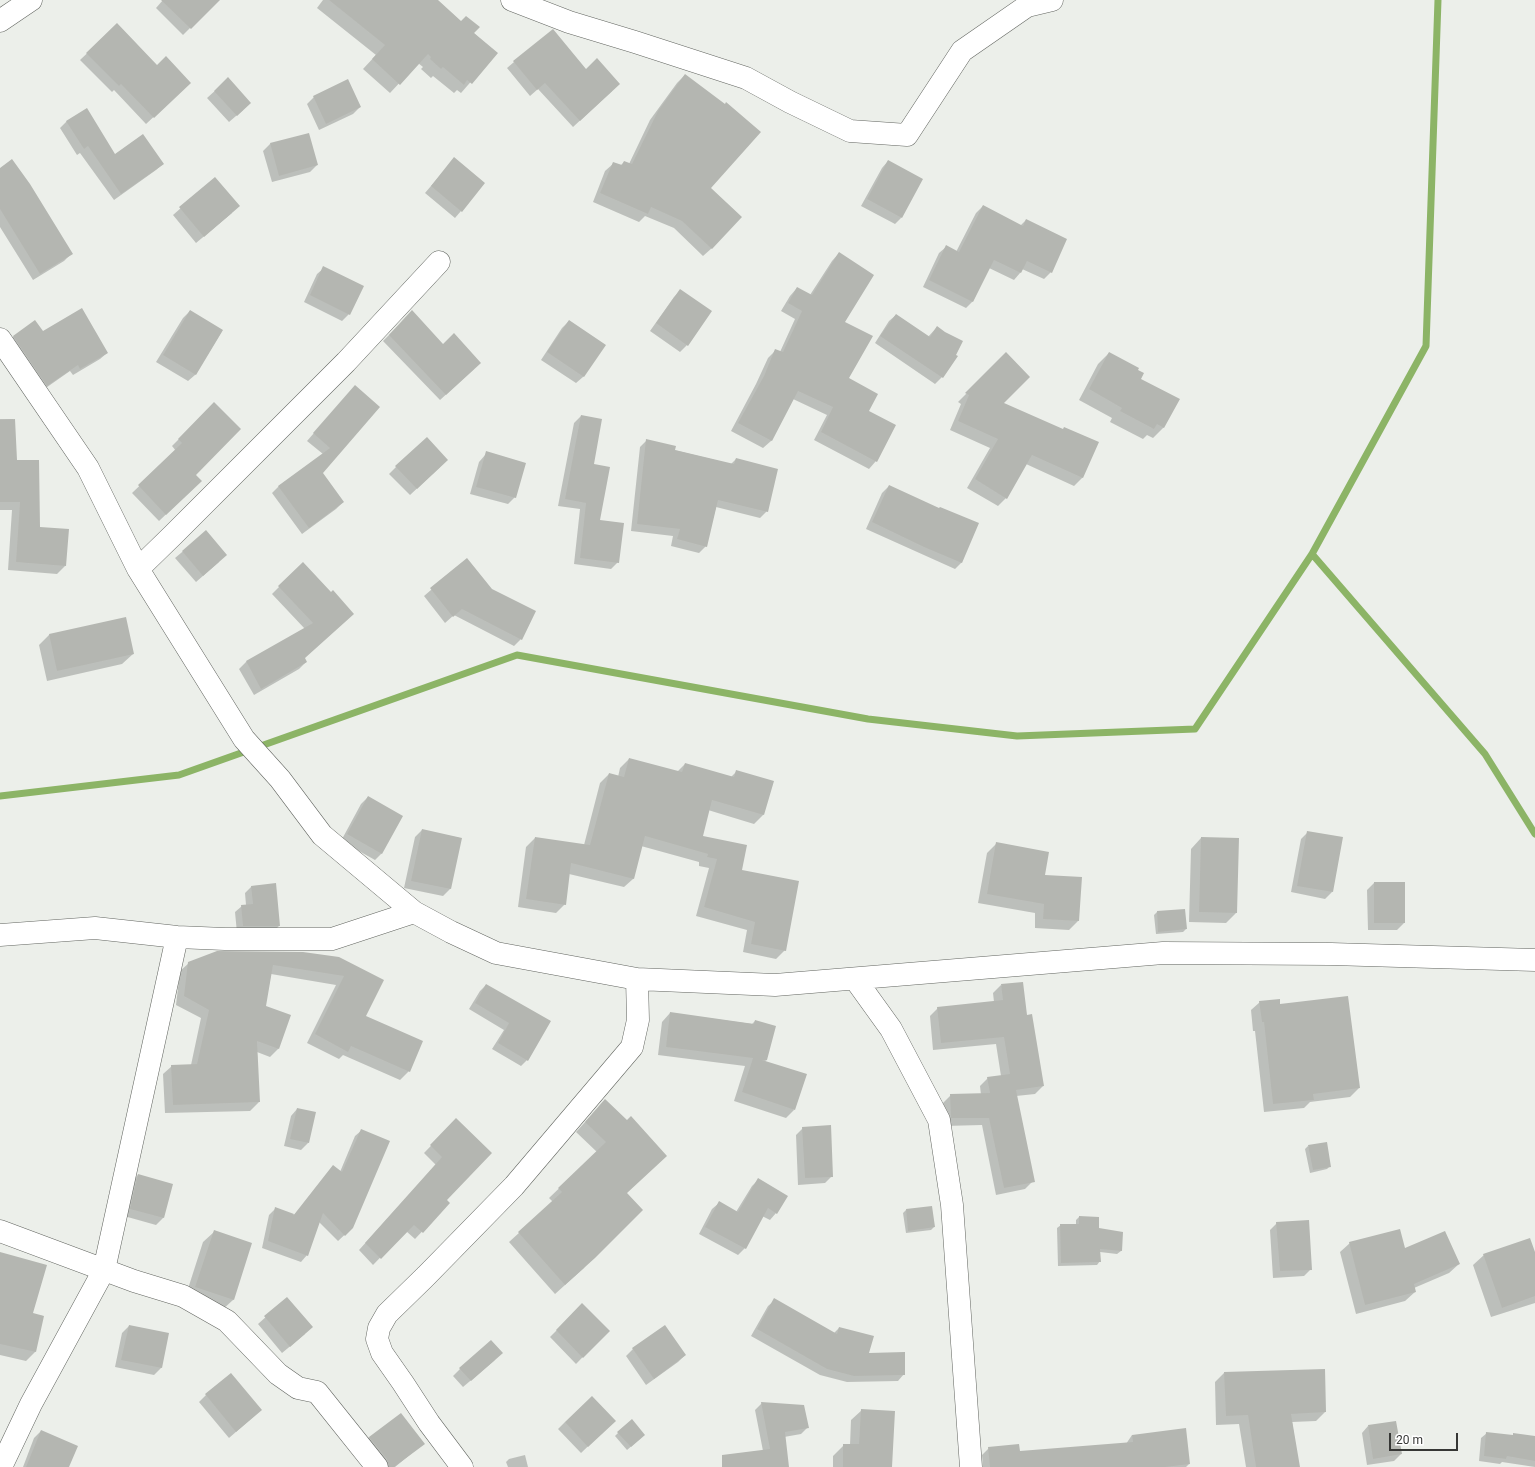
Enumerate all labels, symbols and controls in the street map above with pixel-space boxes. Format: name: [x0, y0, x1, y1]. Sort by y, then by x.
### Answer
scale bar: [1391, 1425, 1460, 1451]
text: 20 m: [1396, 1433, 1423, 1447]

